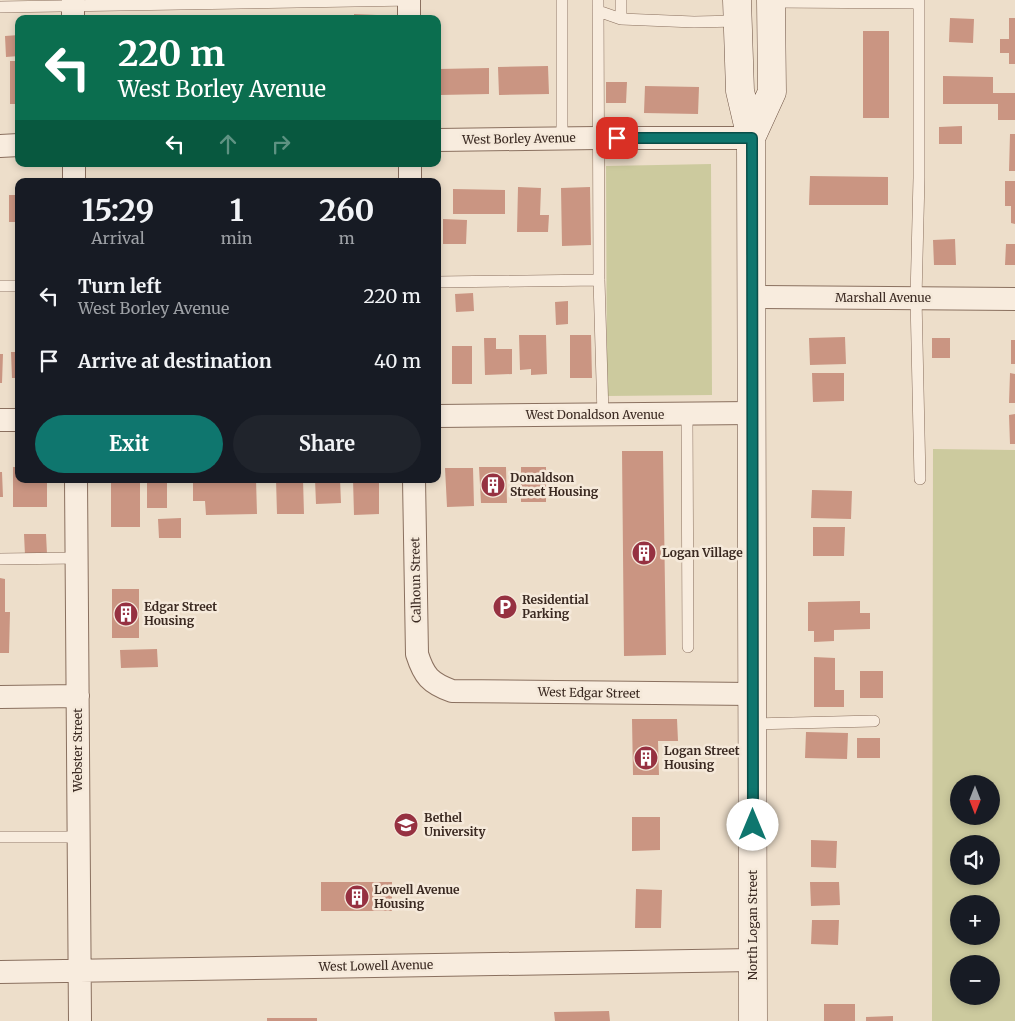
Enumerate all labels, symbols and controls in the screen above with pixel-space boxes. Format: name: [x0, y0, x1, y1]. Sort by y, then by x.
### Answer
text: 220 m: [118, 32, 225, 76]
icon: left: [35, 35, 100, 100]
text: West Borley Avenue: [118, 75, 326, 103]
pin: [596, 117, 638, 159]
icon: arrive: [603, 124, 631, 152]
icon: left: [161, 130, 189, 158]
icon: ahead: [214, 130, 242, 158]
icon: right: [267, 130, 295, 158]
street label: West Borley Avenue: [461, 130, 576, 147]
text: 15:29: [82, 191, 154, 229]
text: 1: [230, 191, 244, 229]
text: 260: [319, 191, 374, 229]
text: Arrival: [91, 228, 145, 248]
text: min: [221, 228, 252, 248]
text: m: [339, 228, 355, 248]
text: Turn left: [78, 274, 162, 298]
icon: left: [35, 282, 63, 310]
text: 220 m: [364, 284, 421, 308]
street label: Marshall Avenue: [835, 290, 931, 305]
text: West Borley Avenue: [78, 298, 229, 318]
icon: arrive: [35, 347, 63, 375]
text: Arrive at destination: [78, 349, 272, 373]
text: 40 m: [374, 349, 421, 373]
street label: West Donaldson Avenue: [525, 407, 664, 422]
button: Exit: [35, 415, 223, 473]
button: Share: [233, 415, 421, 473]
place label: Donaldson Street Housing: [510, 470, 599, 499]
building icon: Donaldson Street Housing: [480, 472, 506, 498]
street label: Calhoun Street: [407, 537, 424, 623]
building icon: Logan Village: [631, 540, 657, 566]
place label: Logan Village: [662, 545, 743, 560]
place label: Residential Parking: [522, 592, 589, 621]
parking icon: Residential Parking: [492, 594, 518, 620]
place label: Edgar Street Housing: [144, 599, 217, 628]
building icon: Edgar Street Housing: [113, 601, 139, 627]
street label: West Edgar Street: [537, 684, 641, 701]
street label: Webster Street: [70, 708, 85, 793]
place label: Logan Street Housing: [664, 743, 740, 772]
building icon: Logan Street Housing: [633, 745, 659, 771]
north arrow: [950, 775, 1000, 825]
map controls: [950, 775, 1000, 1005]
position arrow: [726, 798, 778, 850]
place label: Bethel University: [424, 810, 486, 839]
school or university icon: Bethel University: [393, 812, 419, 838]
button: sound: [950, 835, 1000, 885]
street label: North Logan Street: [745, 870, 760, 980]
place label: Lowell Avenue Housing: [374, 882, 460, 911]
building icon: Lowell Avenue Housing: [344, 884, 370, 910]
button: +: [950, 895, 1000, 945]
button: −: [950, 955, 1000, 1005]
street label: West Lowell Avenue: [318, 957, 433, 974]

